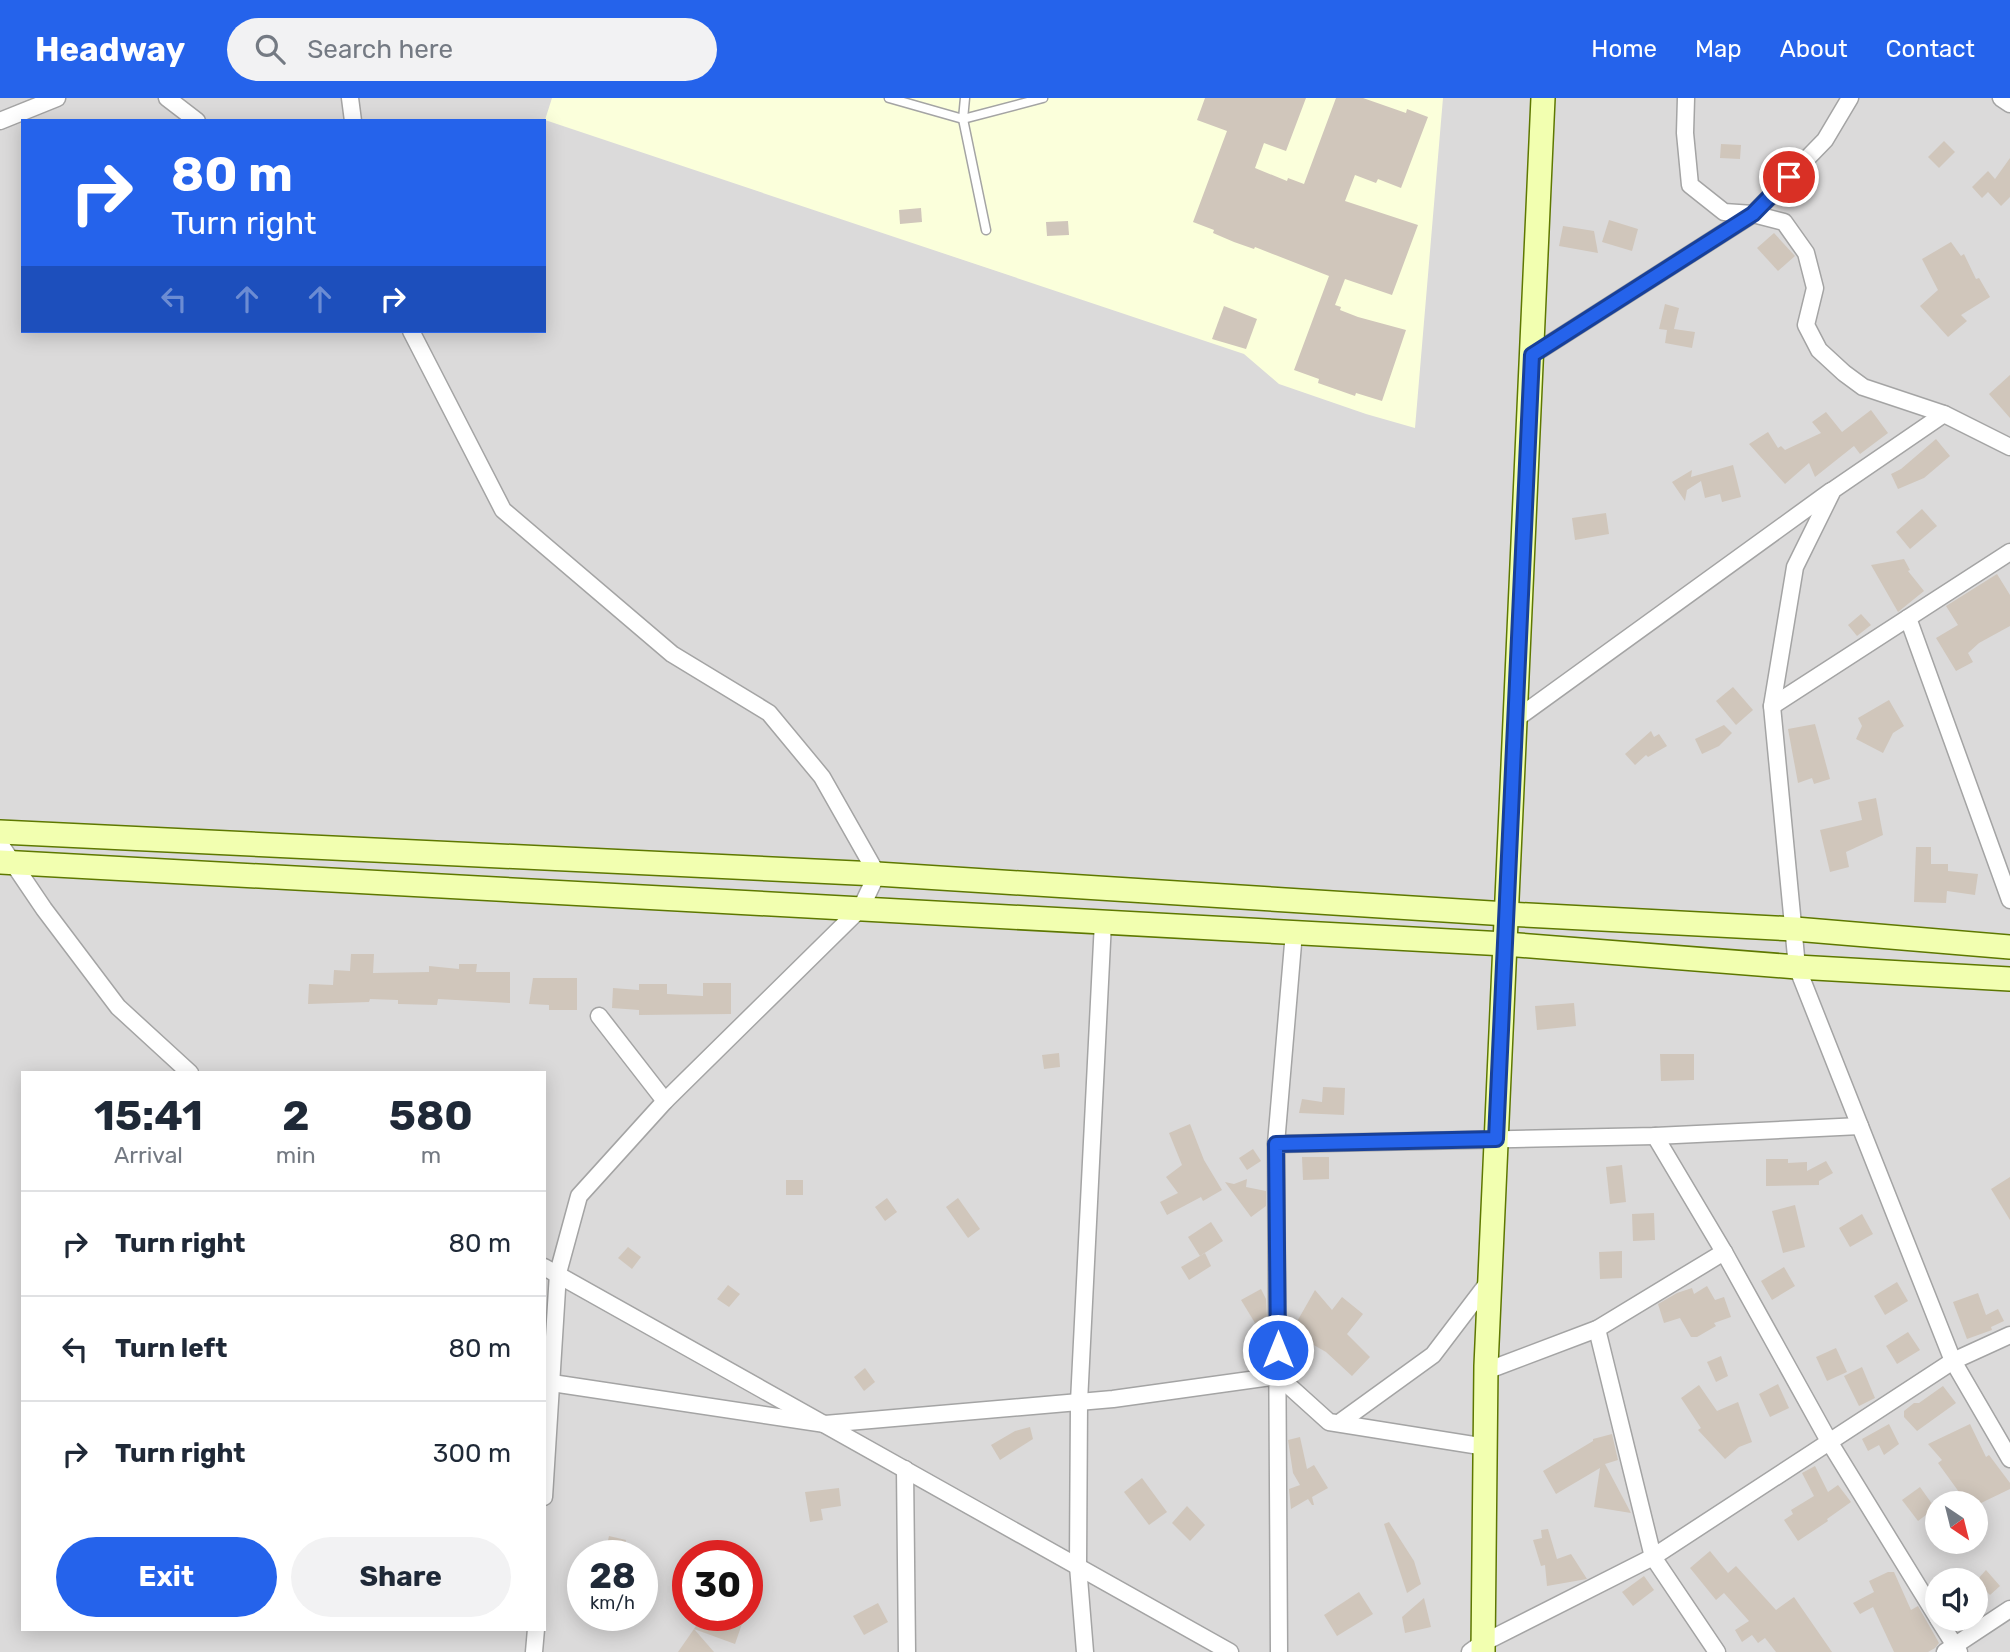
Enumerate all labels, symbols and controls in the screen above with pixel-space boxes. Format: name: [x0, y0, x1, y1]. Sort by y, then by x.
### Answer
search box: [227, 18, 717, 81]
text: Headway: [35, 30, 185, 69]
icon: search: [251, 30, 289, 68]
text: Search here: [307, 34, 453, 65]
text: Home: [1591, 35, 1657, 63]
text: Map: [1695, 35, 1742, 63]
text: About: [1780, 35, 1848, 63]
text: Contact: [1886, 35, 1975, 63]
text: 80 m: [171, 145, 293, 203]
icon: right: [56, 147, 147, 238]
pin: [1759, 147, 1819, 207]
icon: arrive: [1770, 158, 1808, 196]
text: Turn right: [171, 204, 316, 242]
icon: left: [155, 280, 193, 318]
icon: ahead: [228, 280, 266, 318]
icon: ahead: [301, 280, 339, 318]
icon: right: [374, 280, 412, 318]
text: 15:41: [94, 1091, 203, 1141]
text: 2: [282, 1091, 309, 1141]
text: 580: [389, 1091, 473, 1141]
text: Arrival: [114, 1141, 183, 1169]
text: min: [276, 1141, 316, 1169]
text: m: [421, 1141, 441, 1169]
icon: right: [56, 1225, 94, 1263]
text: Turn right: [115, 1228, 245, 1259]
text: 80 m: [448, 1228, 511, 1259]
position arrow: [1241, 1313, 1315, 1387]
icon: left: [56, 1330, 94, 1368]
text: Turn left: [115, 1333, 227, 1364]
text: 80 m: [448, 1333, 511, 1364]
icon: right: [56, 1435, 94, 1473]
text: Turn right: [115, 1438, 245, 1469]
text: 300 m: [433, 1438, 511, 1469]
north arrow: [1925, 1491, 1988, 1554]
map controls: [1925, 1491, 1988, 1631]
button: Exit: [56, 1537, 277, 1617]
button: Share: [291, 1537, 511, 1617]
speed limit sign: 30: [672, 1540, 763, 1631]
text: 28: [589, 1555, 636, 1597]
button: sound: [1925, 1568, 1988, 1631]
text: km/h: [590, 1592, 635, 1614]

